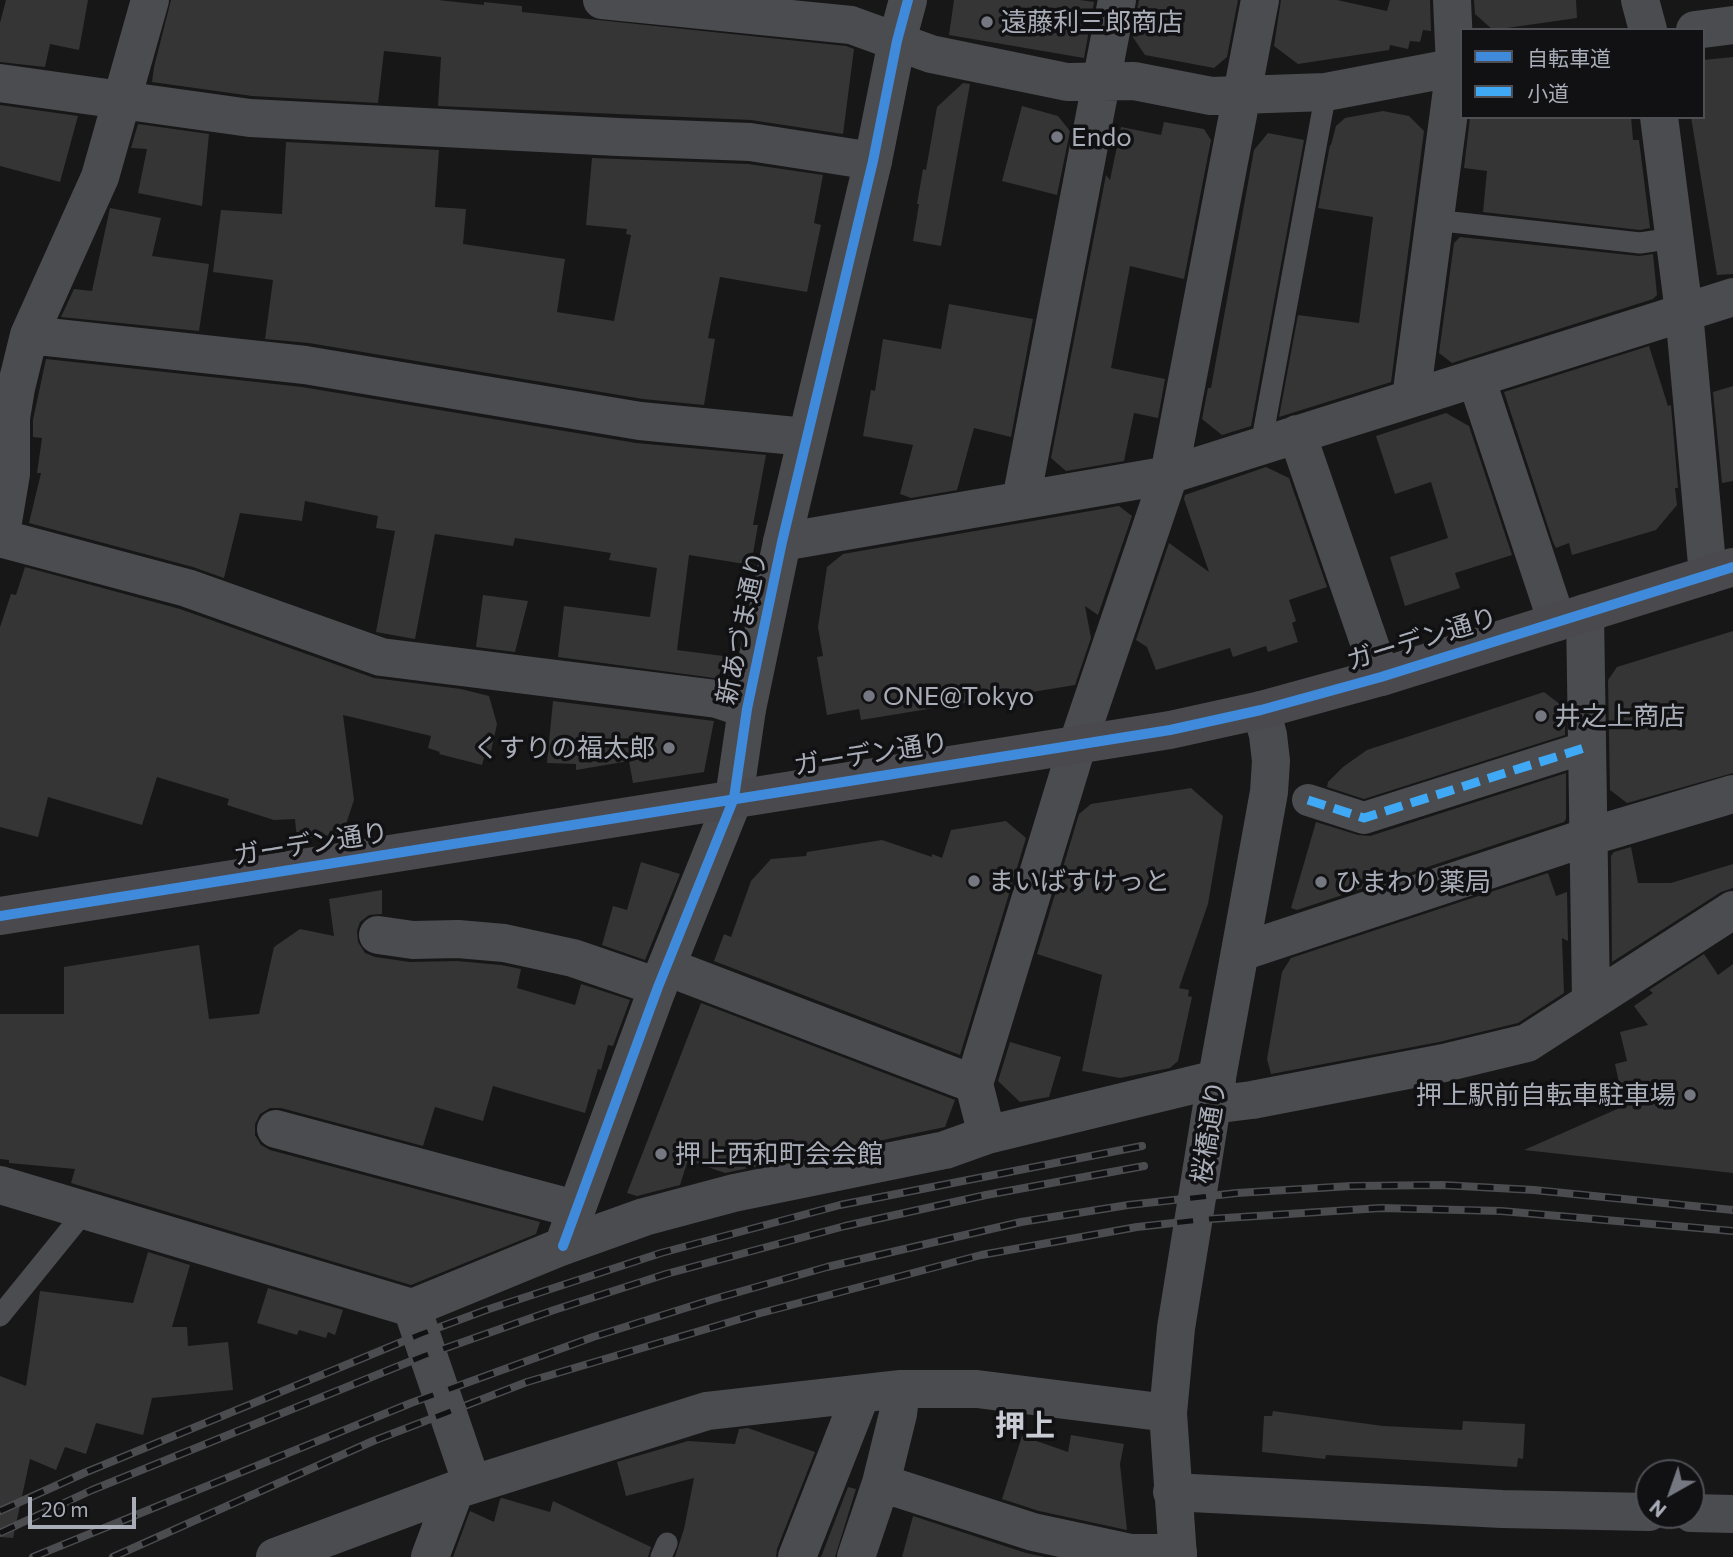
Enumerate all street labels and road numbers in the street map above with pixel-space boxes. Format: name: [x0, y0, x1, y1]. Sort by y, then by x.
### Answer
street label: 新あづま通り: [711, 548, 773, 708]
street label: ガーデン通り: [1343, 601, 1501, 677]
street label: ガーデン通り: [792, 726, 950, 782]
street label: ガーデン通り: [232, 816, 390, 872]
street label: 桜橋通り: [1185, 1078, 1233, 1186]

